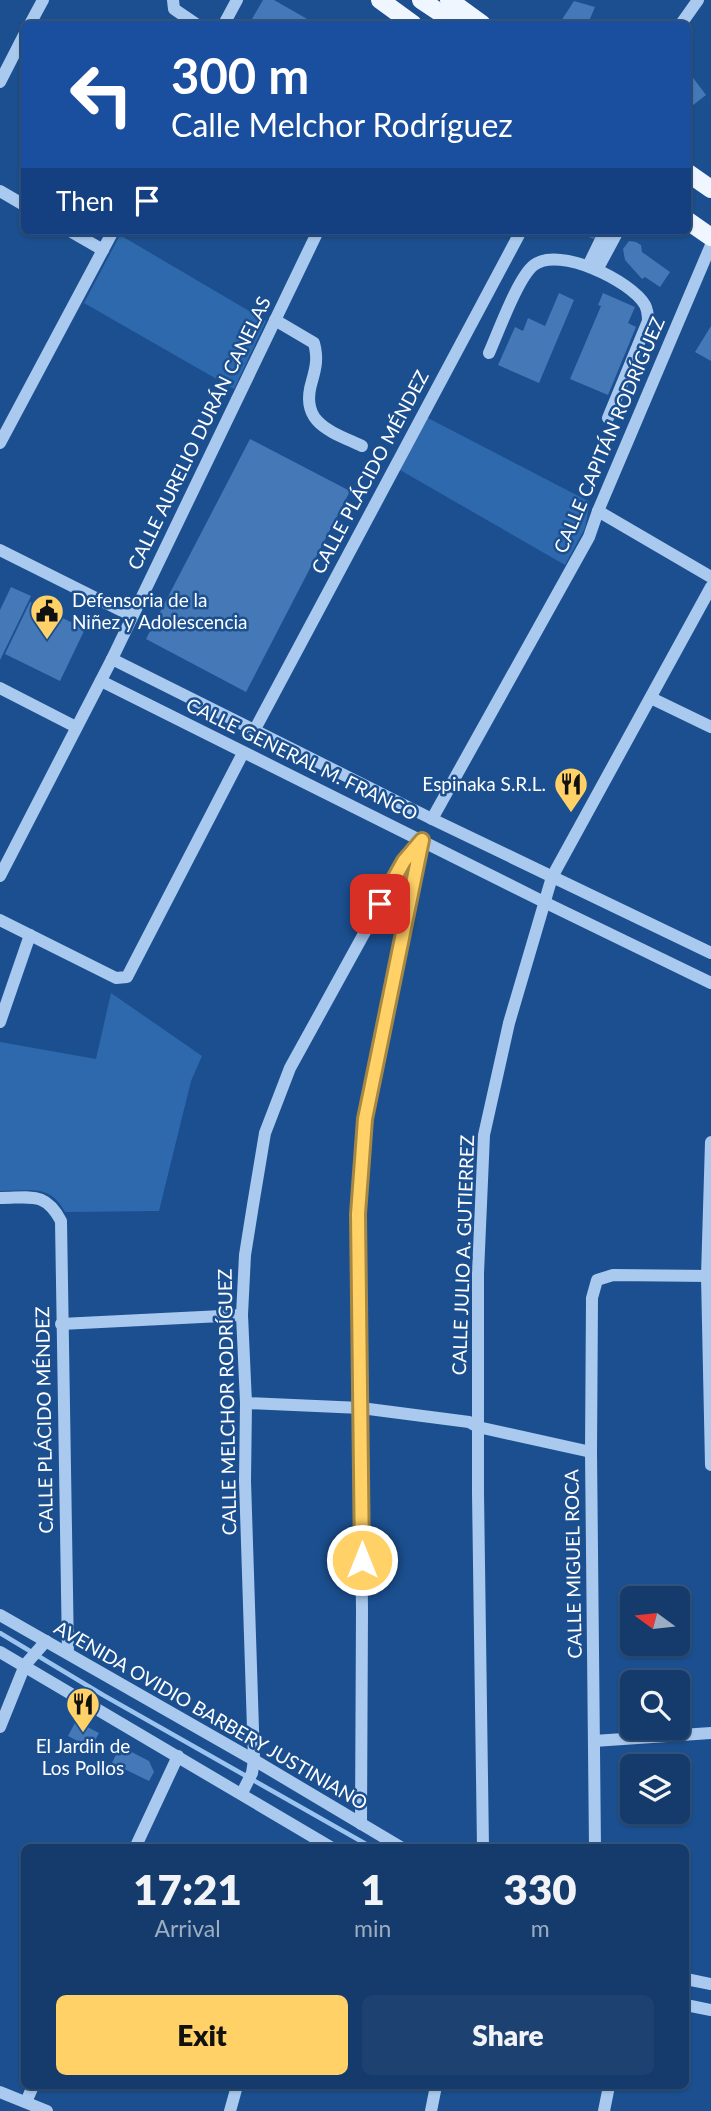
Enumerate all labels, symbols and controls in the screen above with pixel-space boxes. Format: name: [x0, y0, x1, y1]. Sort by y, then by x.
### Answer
text: 300 m: [171, 46, 309, 104]
icon: left: [56, 49, 147, 140]
text: Calle Melchor Rodríguez: [171, 105, 513, 144]
icon: arrive: [128, 182, 166, 220]
text: Then: [56, 185, 114, 217]
street label: CALLE AURELIO DURÁN CANELAS: [122, 292, 275, 573]
street label: CALLE CAPITÁN RODRÍGUEZ: [548, 313, 669, 556]
street label: CALLE PLÁCIDO MÉNDEZ: [306, 366, 433, 577]
place label: Defensoria de la Niñez y Adolescencia: [72, 588, 248, 633]
public building icon: Defensoria de la Niñez y Adolescencia: [28, 592, 66, 641]
street label: CALLE GENERAL M. FRANCO: [183, 692, 422, 825]
restaurant icon: Espinaka S.R.L.: [552, 765, 590, 814]
place label: Espinaka S.R.L.: [422, 772, 546, 795]
pin: [350, 874, 410, 934]
icon: arrive: [361, 885, 399, 923]
street label: CALLE JULIO A. GUTIERREZ: [447, 1134, 478, 1376]
street label: CALLE MELCHOR RODRÍGUEZ: [213, 1268, 240, 1536]
street label: CALLE PLÁCIDO MÉNDEZ: [30, 1306, 57, 1534]
street label: CALLE MIGUEL ROCA: [559, 1469, 586, 1659]
position arrow: [325, 1523, 399, 1597]
north arrow: [620, 1586, 690, 1656]
map controls: [620, 1586, 690, 1824]
street label: AVENIDA OVIDIO BARBERY JUSTINIANO: [51, 1615, 372, 1814]
button: search: [620, 1670, 690, 1740]
restaurant icon: El Jardin de Los Pollos: [64, 1685, 102, 1734]
place label: El Jardin de Los Pollos: [36, 1734, 130, 1779]
button: layers: [620, 1754, 690, 1824]
text: 17:21: [133, 1864, 242, 1914]
text: 1: [361, 1864, 385, 1914]
text: 330: [504, 1864, 577, 1914]
text: Arrival: [154, 1914, 221, 1942]
text: min: [354, 1914, 391, 1942]
text: m: [531, 1914, 550, 1942]
button: Exit: [56, 1995, 348, 2075]
button: Share: [362, 1995, 654, 2075]

